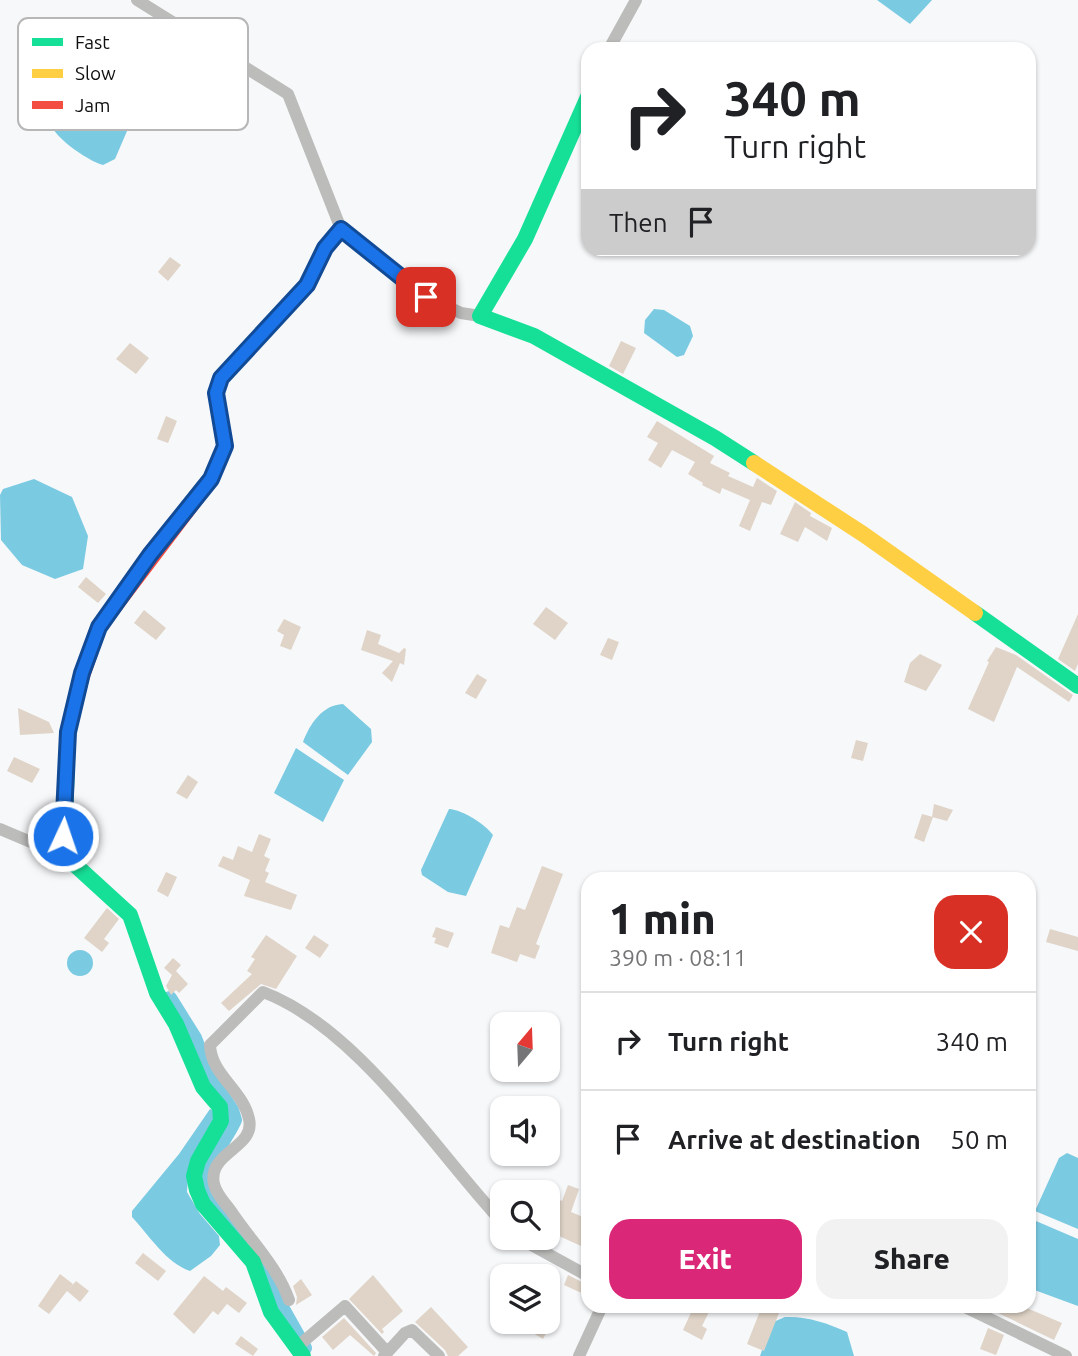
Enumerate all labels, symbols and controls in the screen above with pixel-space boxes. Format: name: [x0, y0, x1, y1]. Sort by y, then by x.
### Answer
legend: [18, 18, 248, 130]
text: Fast: [75, 31, 110, 53]
text: Slow: [75, 62, 116, 84]
icon: right: [609, 70, 700, 161]
text: 340 m: [724, 70, 861, 125]
text: Jam: [75, 94, 111, 116]
text: Turn right: [724, 128, 866, 164]
icon: arrive: [682, 203, 720, 241]
text: Then: [609, 208, 668, 237]
pin: [396, 267, 456, 327]
icon: arrive: [407, 278, 445, 316]
position arrow: [26, 799, 100, 873]
text: 1 min: [609, 895, 716, 942]
button: close: [934, 895, 1008, 969]
text: 390 m · 08:11: [609, 945, 747, 970]
north arrow: [490, 1012, 560, 1082]
map controls: [490, 1012, 560, 1334]
icon: right: [609, 1022, 647, 1060]
text: Turn right: [668, 1027, 789, 1056]
text: 340 m: [936, 1027, 1008, 1056]
button: sound: [490, 1096, 560, 1166]
icon: arrive: [609, 1120, 647, 1158]
text: Arrive at destination: [668, 1125, 921, 1154]
text: 50 m: [950, 1125, 1008, 1154]
button: search: [490, 1180, 560, 1250]
button: Exit: [609, 1219, 802, 1299]
button: Share: [816, 1219, 1008, 1299]
button: layers: [490, 1264, 560, 1334]

